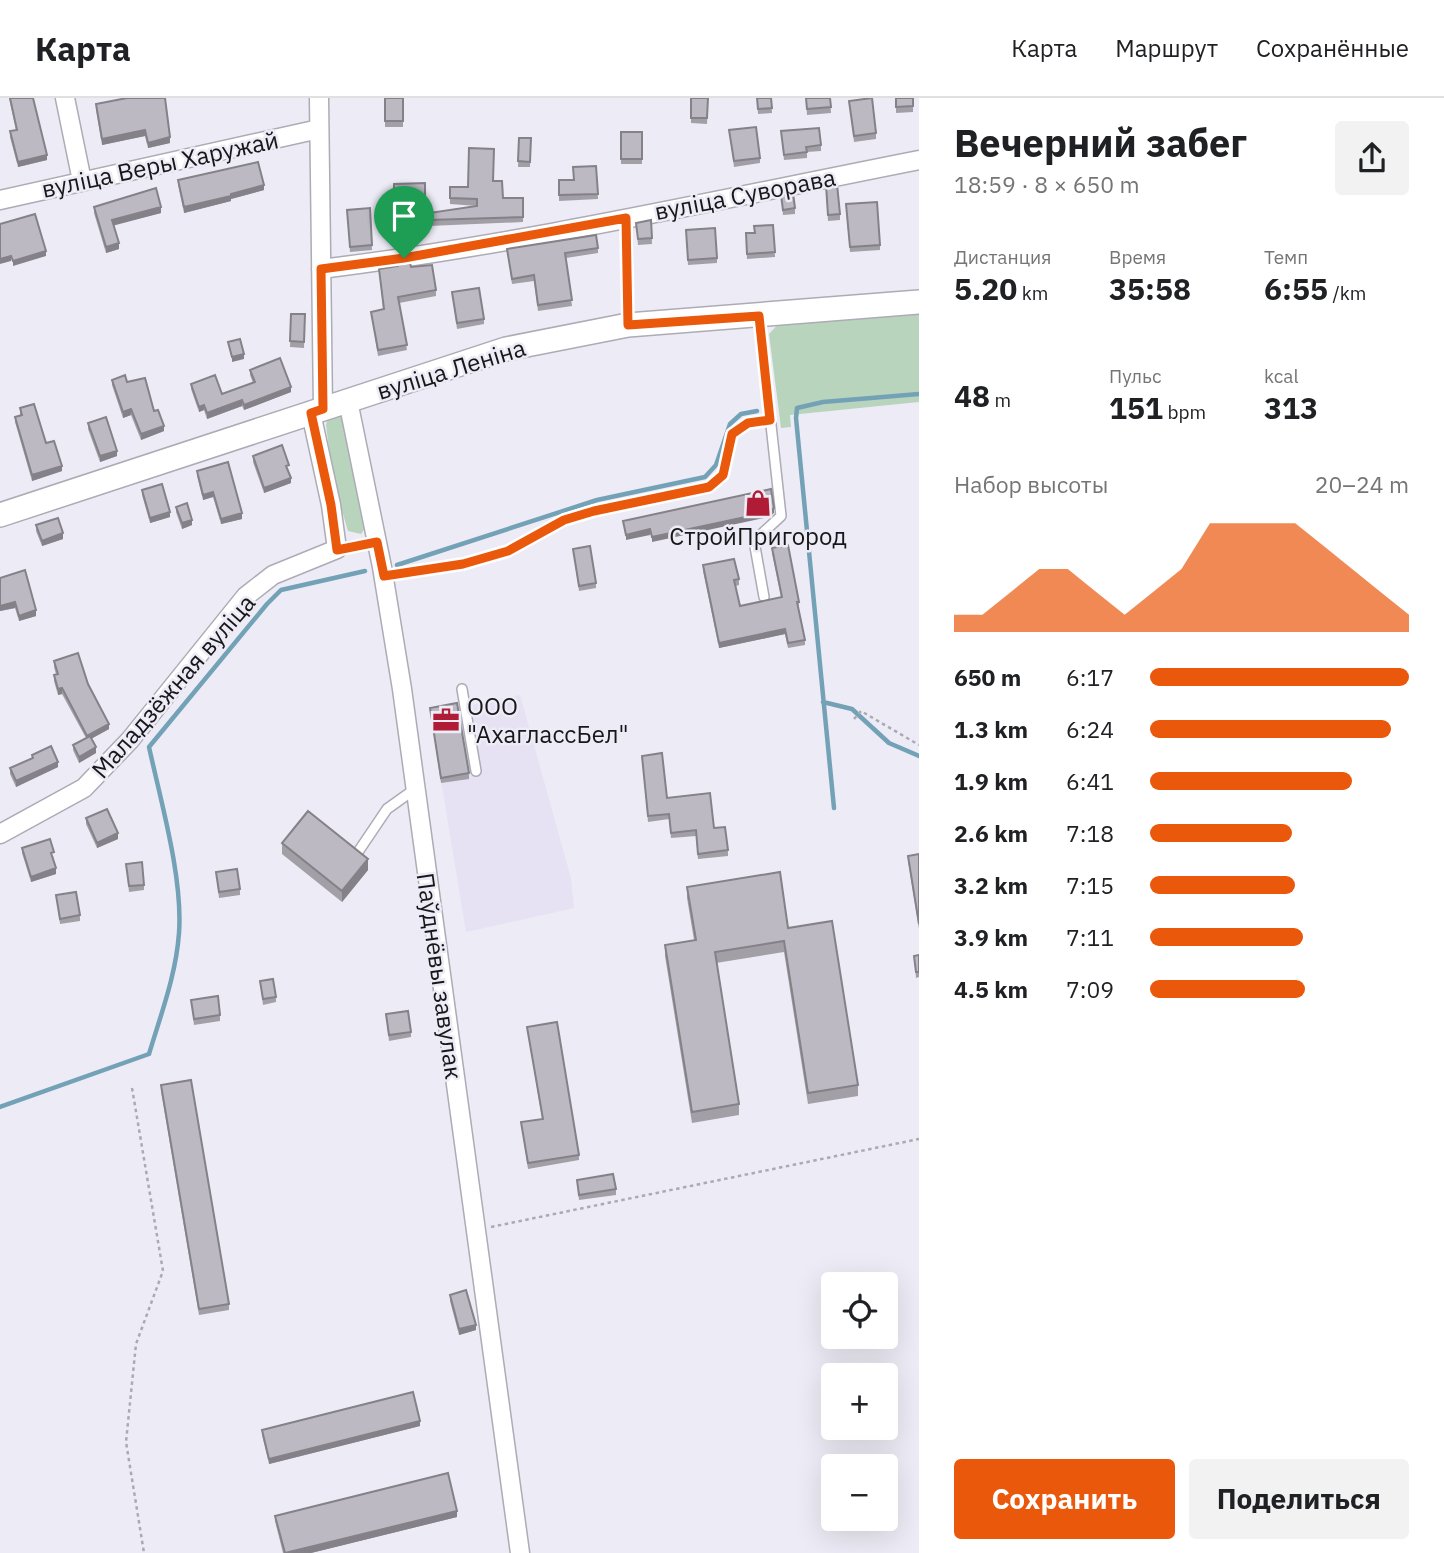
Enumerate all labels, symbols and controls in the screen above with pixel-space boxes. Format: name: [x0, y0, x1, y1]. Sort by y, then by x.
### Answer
text: Карта: [35, 27, 131, 70]
text: Карта: [1011, 32, 1077, 64]
text: Маршрут: [1115, 32, 1218, 64]
text: Сохранённые: [1256, 32, 1409, 64]
text: Вечерний забег: [954, 118, 1247, 167]
button: share: [1335, 121, 1409, 195]
street label: вуліца Веры Харужай: [39, 123, 281, 205]
street label: вуліца Суворава: [652, 161, 838, 227]
text: 18:59 · 8 × 650 m: [954, 169, 1140, 199]
pin: [374, 186, 434, 258]
icon: arrive: [385, 197, 423, 235]
text: Дистанция: [954, 245, 1051, 269]
text: Время: [1109, 245, 1166, 269]
text: Темп: [1264, 245, 1308, 269]
text: 5.20: [954, 269, 1017, 308]
text: 35:58: [1109, 269, 1191, 308]
text: 6:55: [1264, 269, 1328, 308]
text: km: [1017, 281, 1048, 305]
text: /km: [1328, 281, 1366, 305]
street label: вуліца Леніна: [373, 331, 529, 407]
text: Пульс: [1109, 364, 1162, 388]
text: kcal: [1264, 364, 1299, 388]
text: 48: [954, 376, 990, 415]
text: m: [990, 388, 1011, 412]
text: 151: [1109, 388, 1163, 427]
text: 313: [1264, 388, 1318, 427]
text: bpm: [1163, 400, 1206, 424]
text: Набор высоты: [954, 469, 1108, 499]
text: 20–24 m: [1315, 469, 1409, 499]
shop icon: СтройПригород: [743, 488, 773, 518]
place label: СтройПригород: [669, 520, 847, 552]
street label: Маладзёжная вуліца: [84, 587, 262, 785]
text: 650 m: [954, 662, 1021, 692]
text: 6:17: [1066, 662, 1114, 692]
place label: ООО "АхаглассБел": [467, 690, 629, 750]
office icon: ООО "АхаглассБел": [431, 705, 461, 735]
text: 1.3 km: [954, 714, 1028, 744]
text: 6:24: [1066, 714, 1114, 744]
text: 1.9 km: [954, 766, 1028, 796]
text: 6:41: [1066, 766, 1114, 796]
text: 2.6 km: [954, 818, 1028, 848]
text: 7:18: [1066, 818, 1114, 848]
text: 3.2 km: [954, 870, 1028, 900]
text: 7:15: [1066, 870, 1114, 900]
street label: Паўднёвы завулак: [410, 871, 470, 1081]
text: 3.9 km: [954, 922, 1028, 952]
text: 7:11: [1066, 922, 1114, 952]
text: 4.5 km: [954, 974, 1028, 1004]
text: 7:09: [1066, 974, 1114, 1004]
map controls: [821, 1272, 898, 1531]
button: locate: [821, 1272, 898, 1349]
button: +: [821, 1363, 898, 1440]
button: −: [821, 1454, 898, 1531]
button: Сохранить: [954, 1459, 1175, 1539]
button: Поделиться: [1189, 1459, 1409, 1539]

